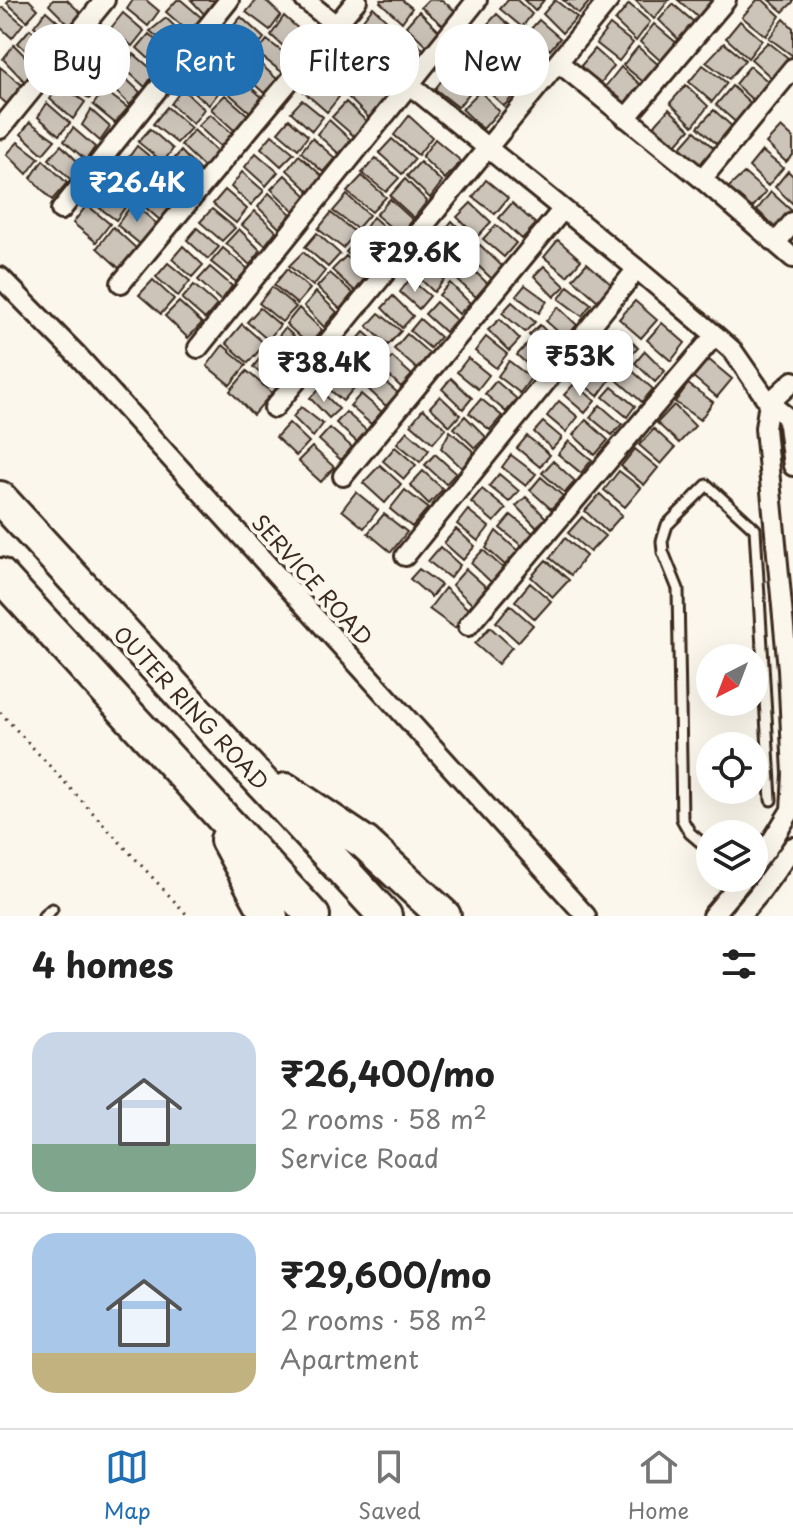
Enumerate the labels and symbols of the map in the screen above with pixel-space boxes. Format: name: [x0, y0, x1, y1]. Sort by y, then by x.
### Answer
pin: ₹26.4K: [72, 156, 202, 224]
pin: ₹29.6K: [350, 226, 480, 294]
pin: ₹53K: [533, 330, 627, 398]
pin: ₹38.4K: [259, 336, 389, 404]
street label: SERVICE ROAD: [245, 506, 381, 652]
street label: OUTER RING ROAD: [107, 617, 277, 797]
north arrow: [696, 644, 768, 716]

